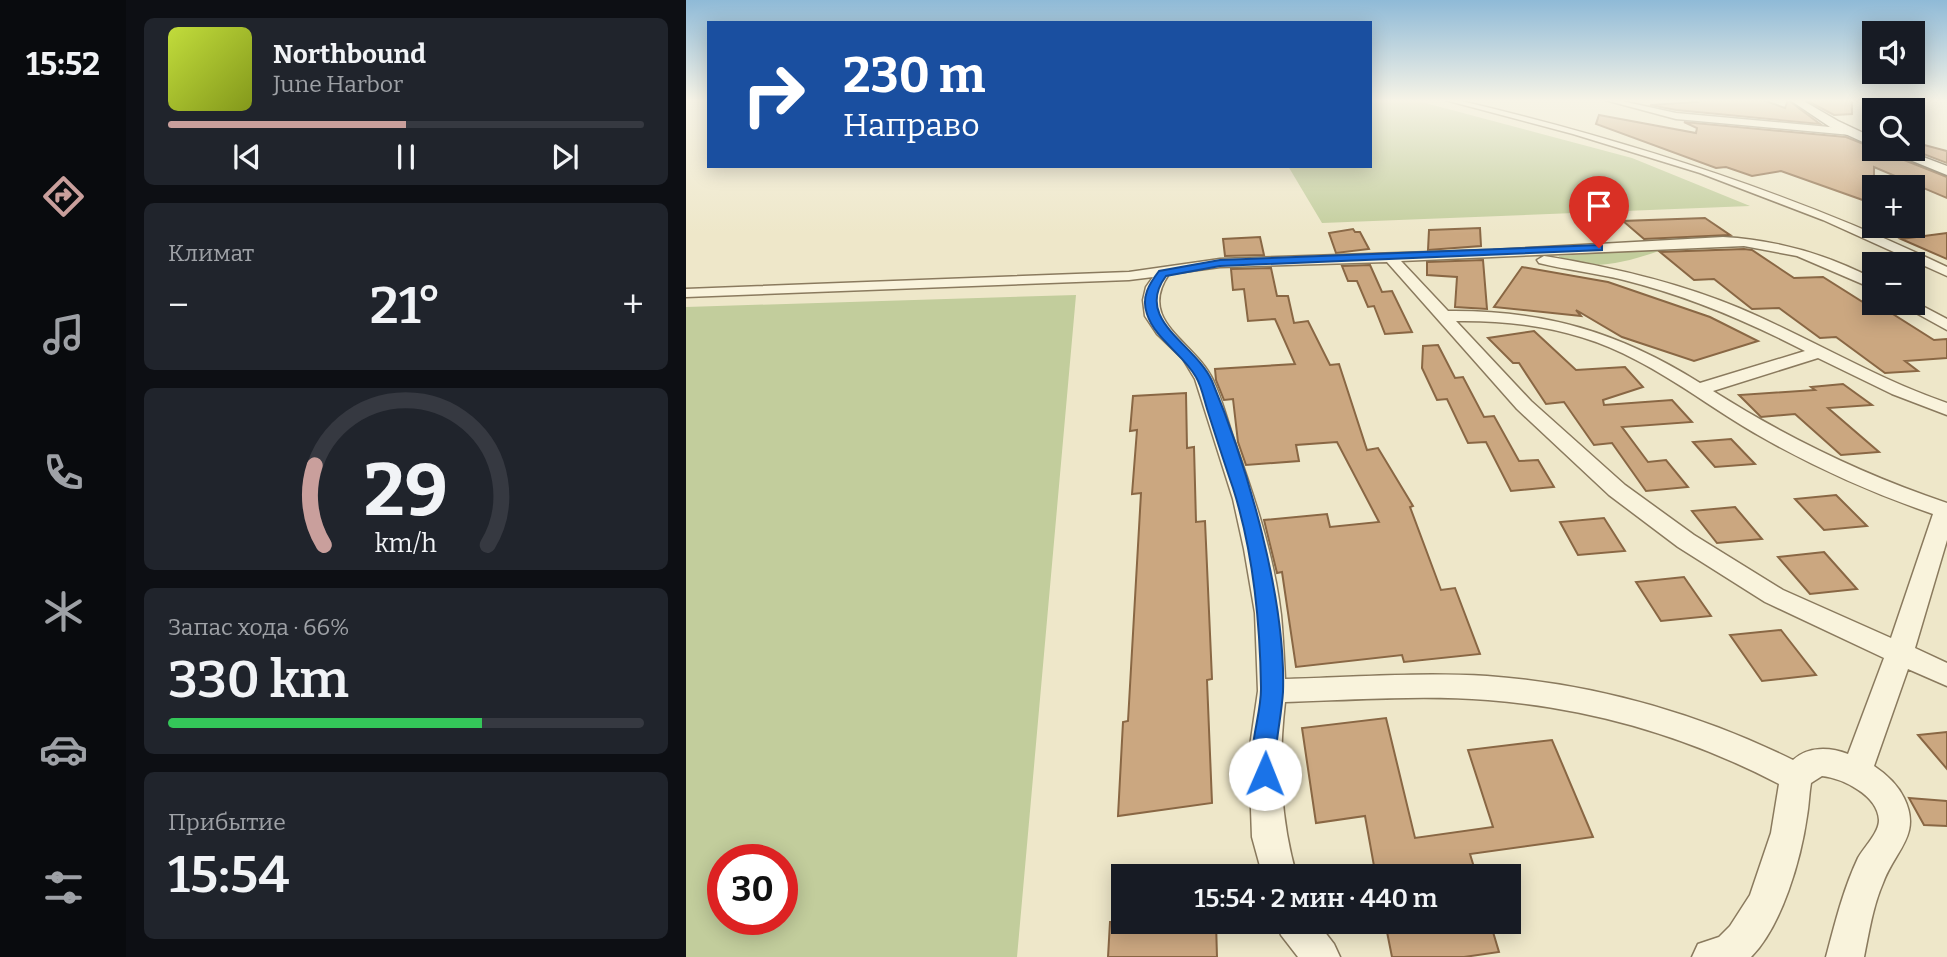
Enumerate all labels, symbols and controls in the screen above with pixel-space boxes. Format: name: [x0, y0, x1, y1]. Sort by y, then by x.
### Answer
map controls: [1862, 21, 1925, 315]
button: sound: [1862, 21, 1925, 84]
text: Northbound: [273, 39, 426, 70]
text: 15:52: [26, 45, 100, 83]
text: 230 m: [843, 46, 986, 105]
icon: right: [728, 49, 819, 140]
text: June Harbor: [273, 70, 403, 98]
button: search: [1862, 98, 1925, 161]
text: Направо: [843, 106, 980, 144]
icon: previous: [228, 138, 266, 176]
icon: pause: [387, 138, 425, 176]
icon: next: [546, 138, 584, 176]
icon: directions: [39, 172, 88, 221]
button: +: [1862, 175, 1925, 238]
pin: [1569, 176, 1629, 248]
icon: arrive: [1580, 187, 1618, 225]
text: Климат: [168, 239, 254, 267]
button: −: [1862, 252, 1925, 315]
text: 21°: [370, 274, 441, 337]
text: −: [168, 282, 189, 328]
text: +: [622, 282, 644, 328]
icon: music: [39, 310, 88, 359]
text: 29: [364, 447, 448, 534]
icon: phone: [39, 448, 88, 497]
text: km/h: [375, 528, 437, 558]
icon: climate: [39, 587, 88, 636]
text: Запас хода · 66%: [168, 613, 349, 641]
text: 330 km: [168, 648, 349, 711]
icon: car: [39, 725, 88, 774]
position arrow: [1228, 737, 1302, 811]
text: Прибытие: [168, 808, 286, 836]
text: 15:54: [168, 843, 289, 906]
speed limit sign: 30: [707, 844, 798, 935]
icon: filters: [39, 863, 88, 912]
text: 15:54 · 2 мин · 440 m: [1194, 883, 1438, 914]

